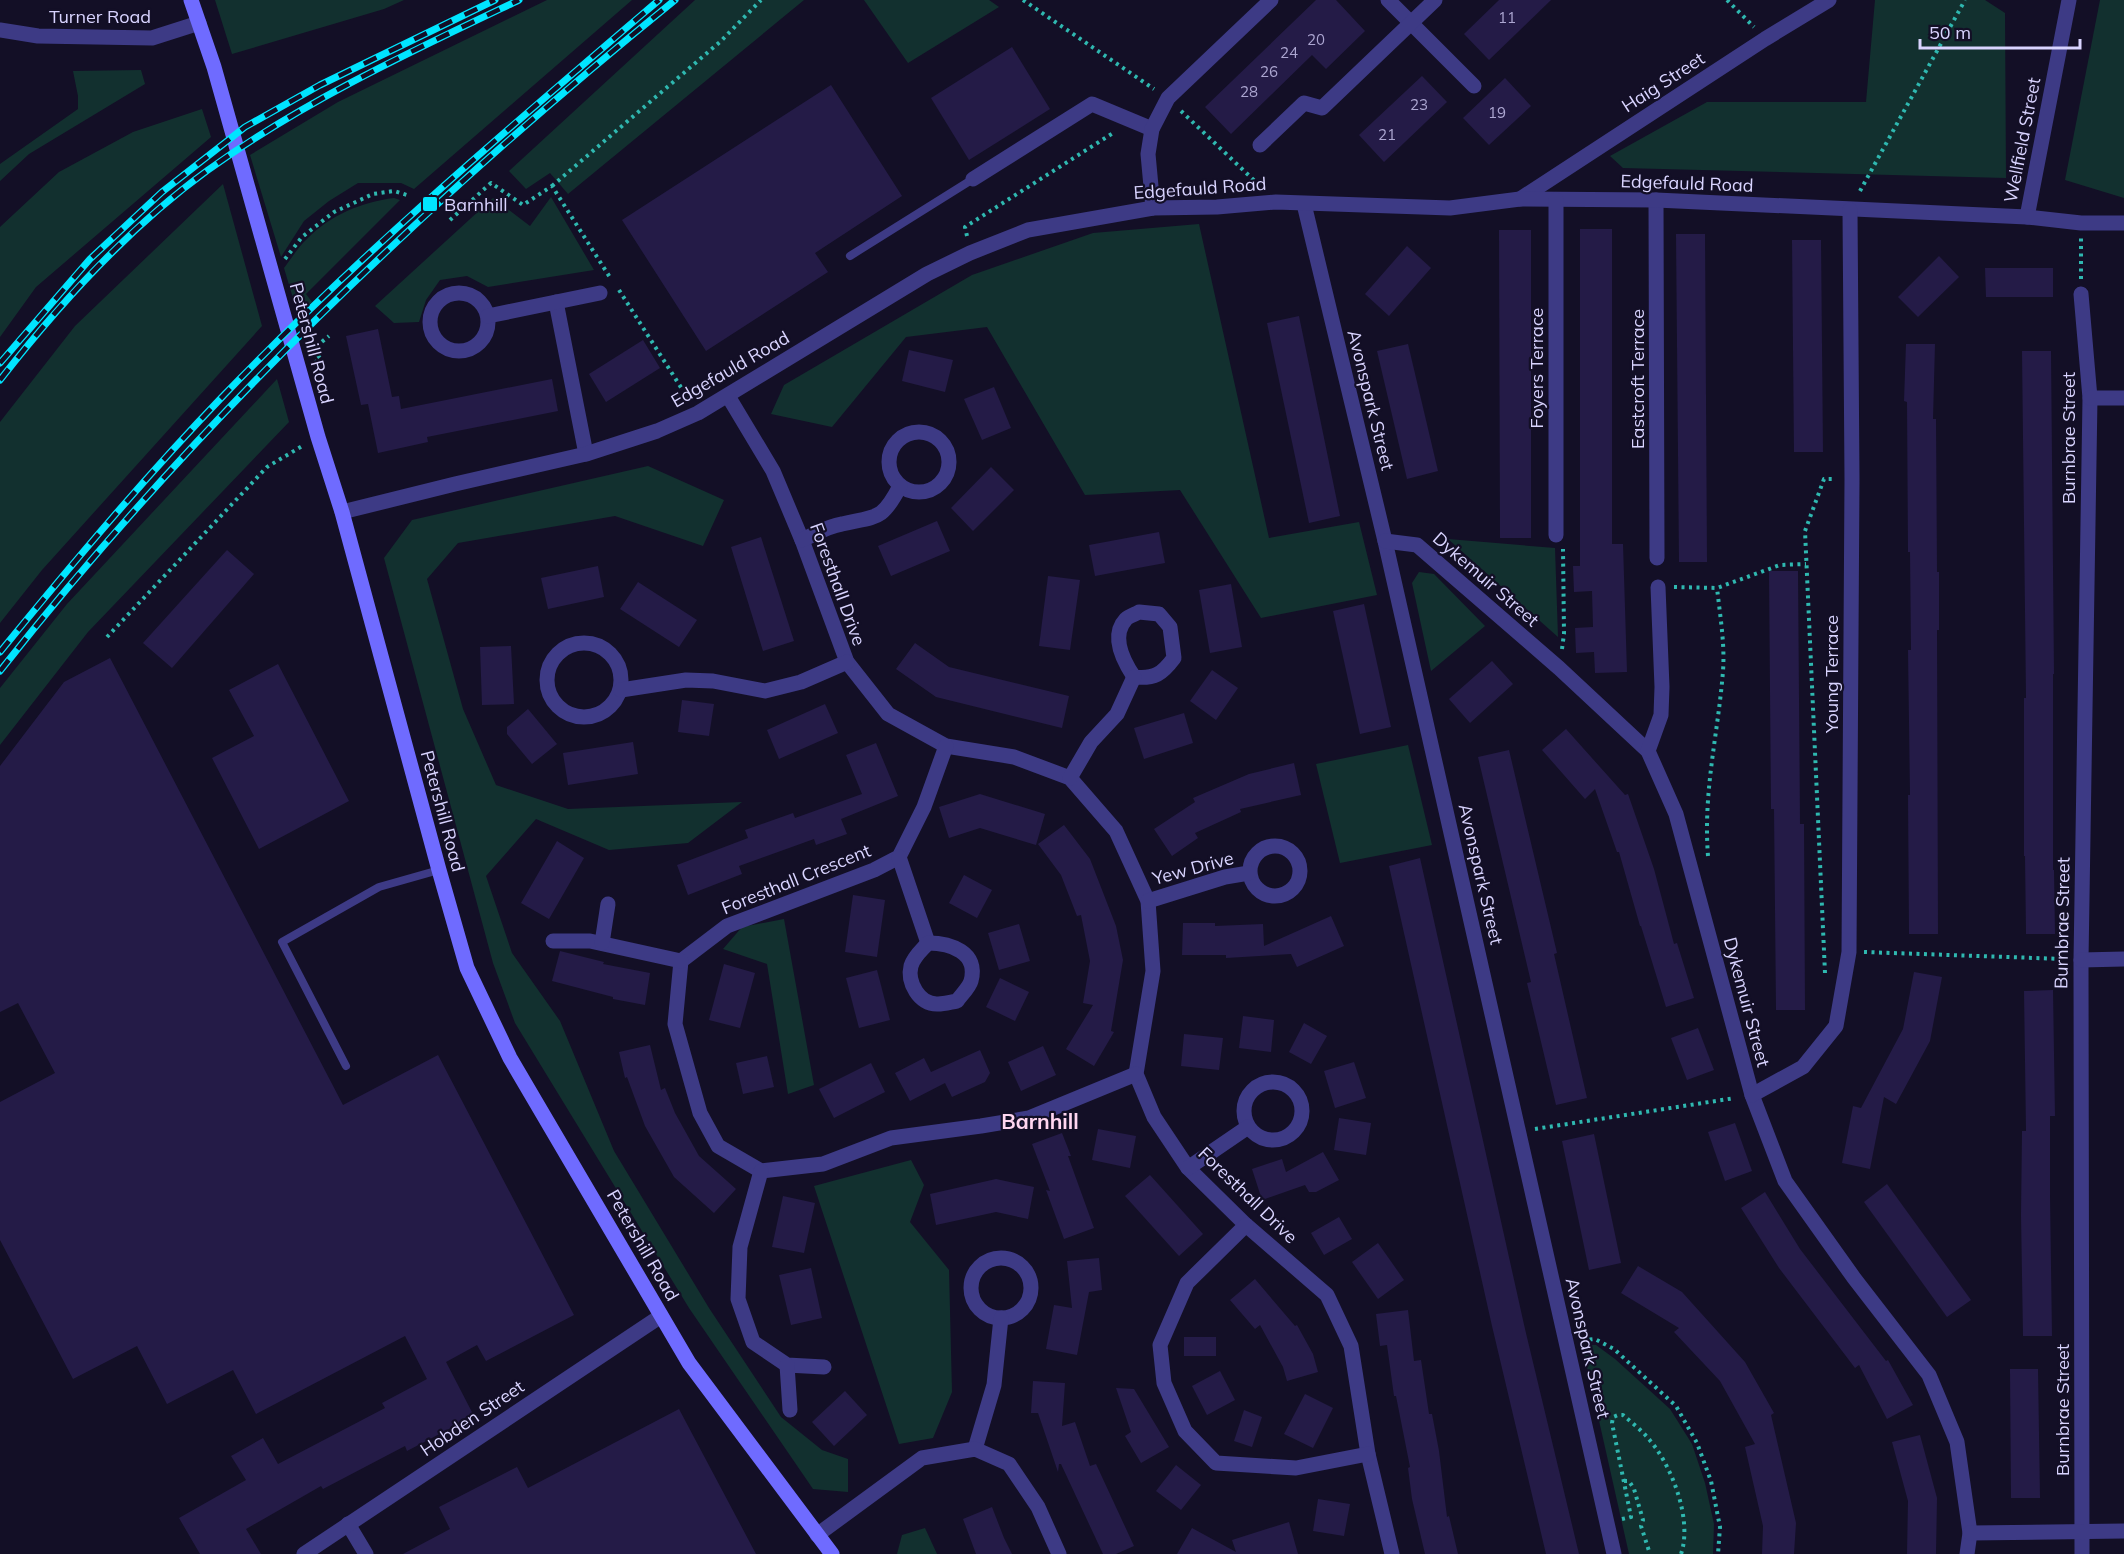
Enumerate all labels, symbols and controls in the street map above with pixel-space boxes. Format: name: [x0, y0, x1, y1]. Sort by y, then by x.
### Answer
street label: Turner Road: [49, 5, 151, 28]
house number: 11: [1498, 8, 1516, 27]
scale bar: [1920, 12, 2080, 50]
text: 50 m: [1929, 21, 1971, 44]
house number: 20: [1307, 30, 1325, 49]
house number: 24: [1280, 43, 1298, 62]
street label: Haig Street: [1617, 47, 1709, 117]
house number: 26: [1260, 62, 1278, 81]
street label: Wellfield Street: [1999, 75, 2045, 205]
house number: 28: [1240, 82, 1258, 101]
house number: 23: [1410, 95, 1428, 114]
house number: 19: [1488, 103, 1506, 122]
house number: 21: [1378, 125, 1396, 144]
street label: Edgefauld Road: [1620, 169, 1754, 197]
street label: Edgefauld Road: [1133, 172, 1267, 204]
place label: Barnhill: [444, 193, 508, 216]
marker: Barnhill: [421, 195, 439, 213]
street label: Petershill Road: [285, 280, 339, 406]
street label: Foyers Terrace: [1525, 308, 1548, 428]
street label: Eastcroft Terrace: [1626, 309, 1649, 449]
street label: Edgefauld Road: [667, 326, 793, 412]
street label: Avonspark Street: [1342, 327, 1400, 473]
street label: Burnbrae Street: [2057, 372, 2080, 504]
street label: Foresthall Drive: [805, 519, 871, 649]
street label: Dykemuir Street: [1428, 527, 1544, 631]
street label: Young Terrace: [1820, 615, 1843, 734]
street label: Petershill Road: [416, 748, 470, 874]
street label: Avonspark Street: [1454, 801, 1508, 947]
street label: Foresthall Crescent: [718, 839, 874, 919]
street label: Yew Drive: [1149, 846, 1236, 890]
street label: Burnbrae Street: [2049, 857, 2075, 989]
street label: Dykemuir Street: [1719, 935, 1775, 1069]
district label: Barnhill: [1001, 1108, 1079, 1134]
street label: Foresthall Drive: [1193, 1142, 1303, 1248]
street label: Petershill Road: [602, 1185, 684, 1305]
street label: Avonspark Street: [1561, 1275, 1615, 1421]
street label: Burnbrae Street: [2051, 1344, 2074, 1476]
street label: Hobden Street: [416, 1375, 528, 1461]

